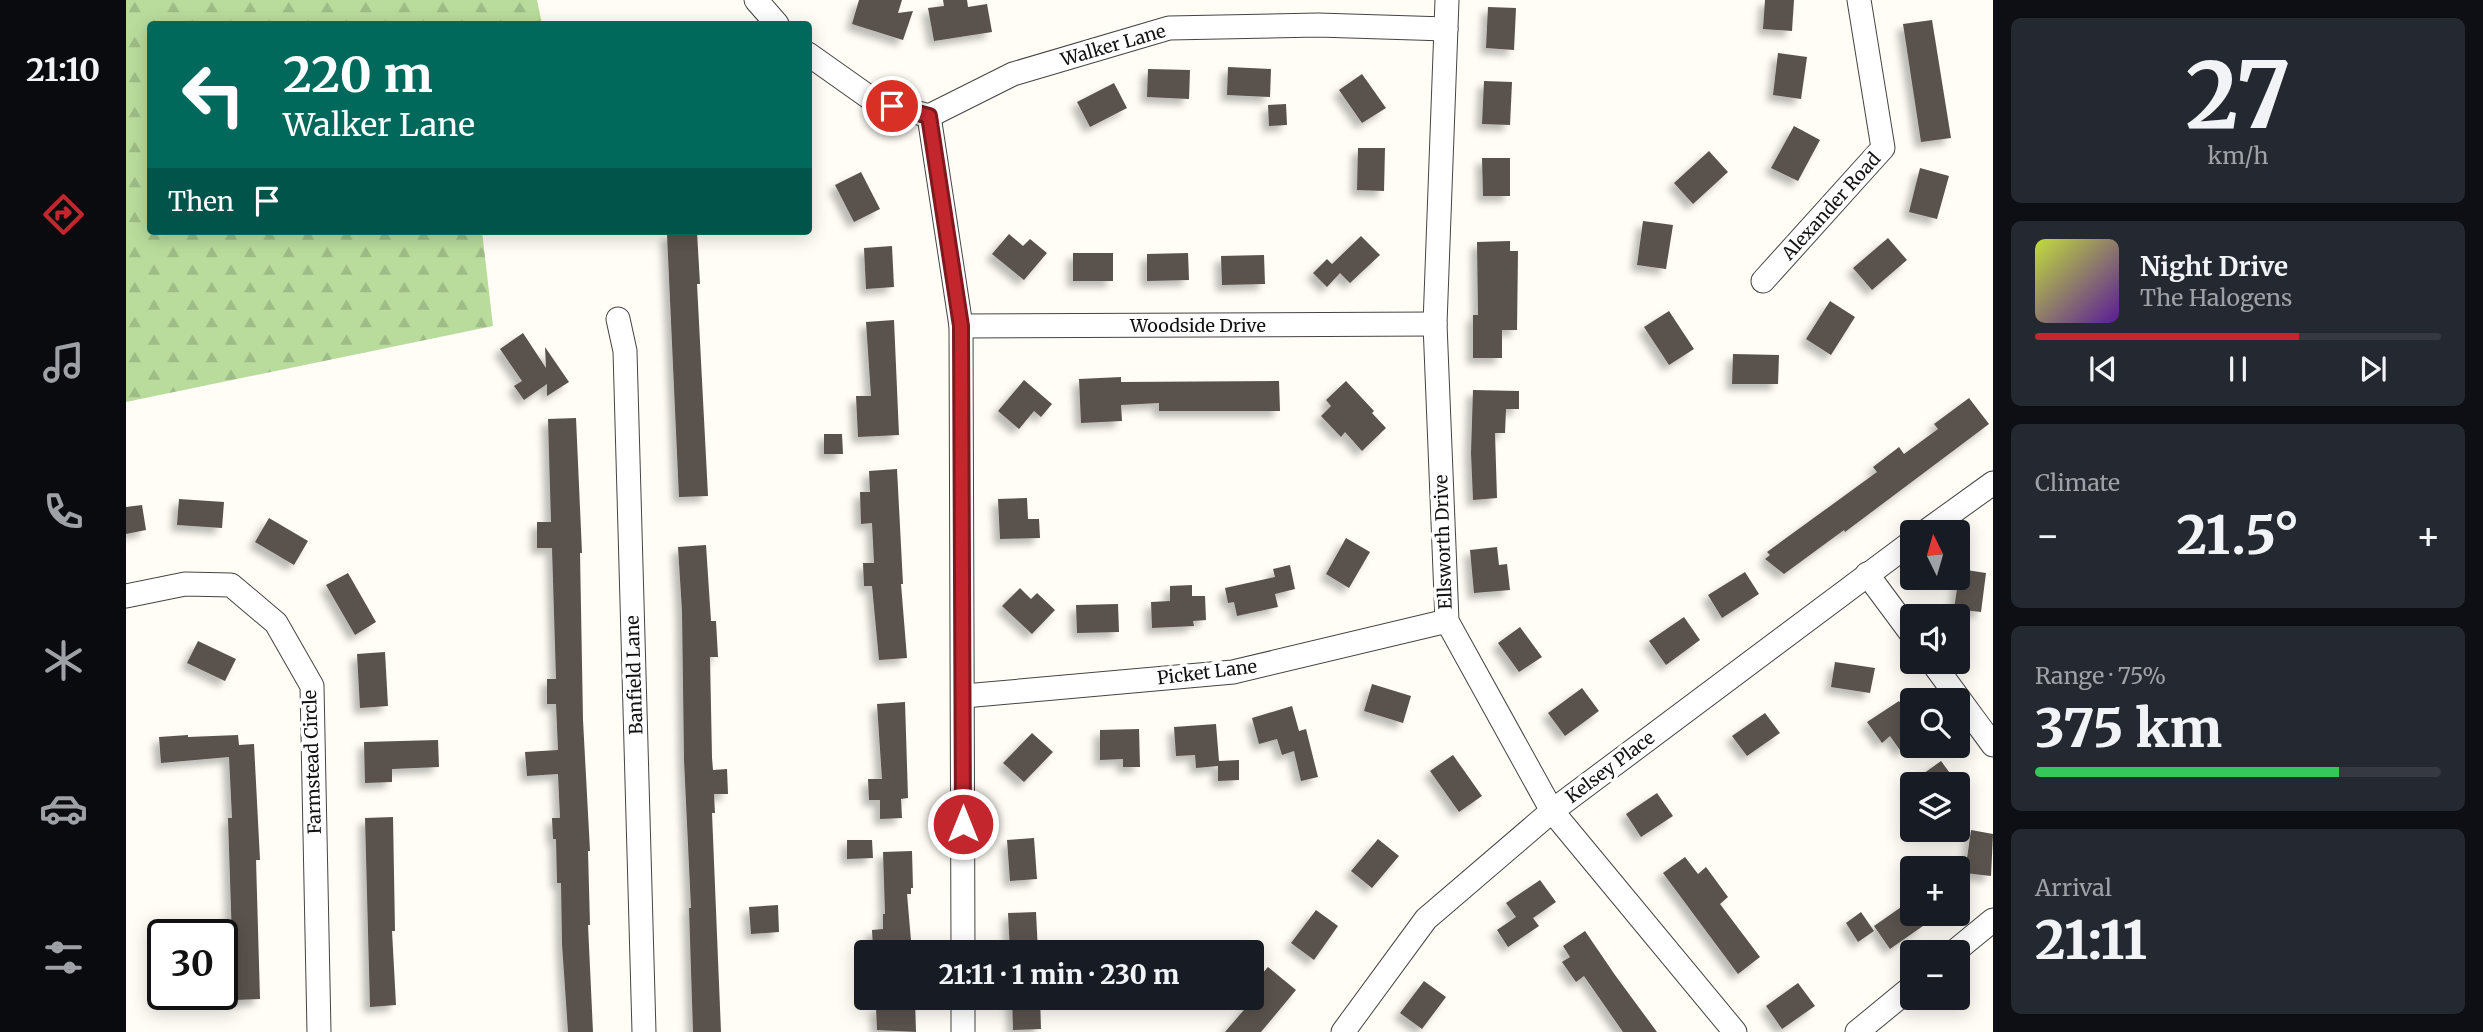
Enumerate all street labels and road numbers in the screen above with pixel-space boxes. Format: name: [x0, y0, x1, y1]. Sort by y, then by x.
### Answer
street label: Walker Lane: [1057, 19, 1168, 71]
street label: Alexander Road: [1776, 147, 1885, 265]
street label: Woodside Drive: [1129, 314, 1266, 337]
street label: Ellsworth Drive: [1429, 474, 1457, 610]
street label: Banfield Lane: [620, 615, 648, 735]
street label: Picket Lane: [1156, 654, 1258, 690]
street label: Farmstead Circle: [298, 689, 326, 835]
street label: Kelsey Place: [1561, 726, 1659, 808]

